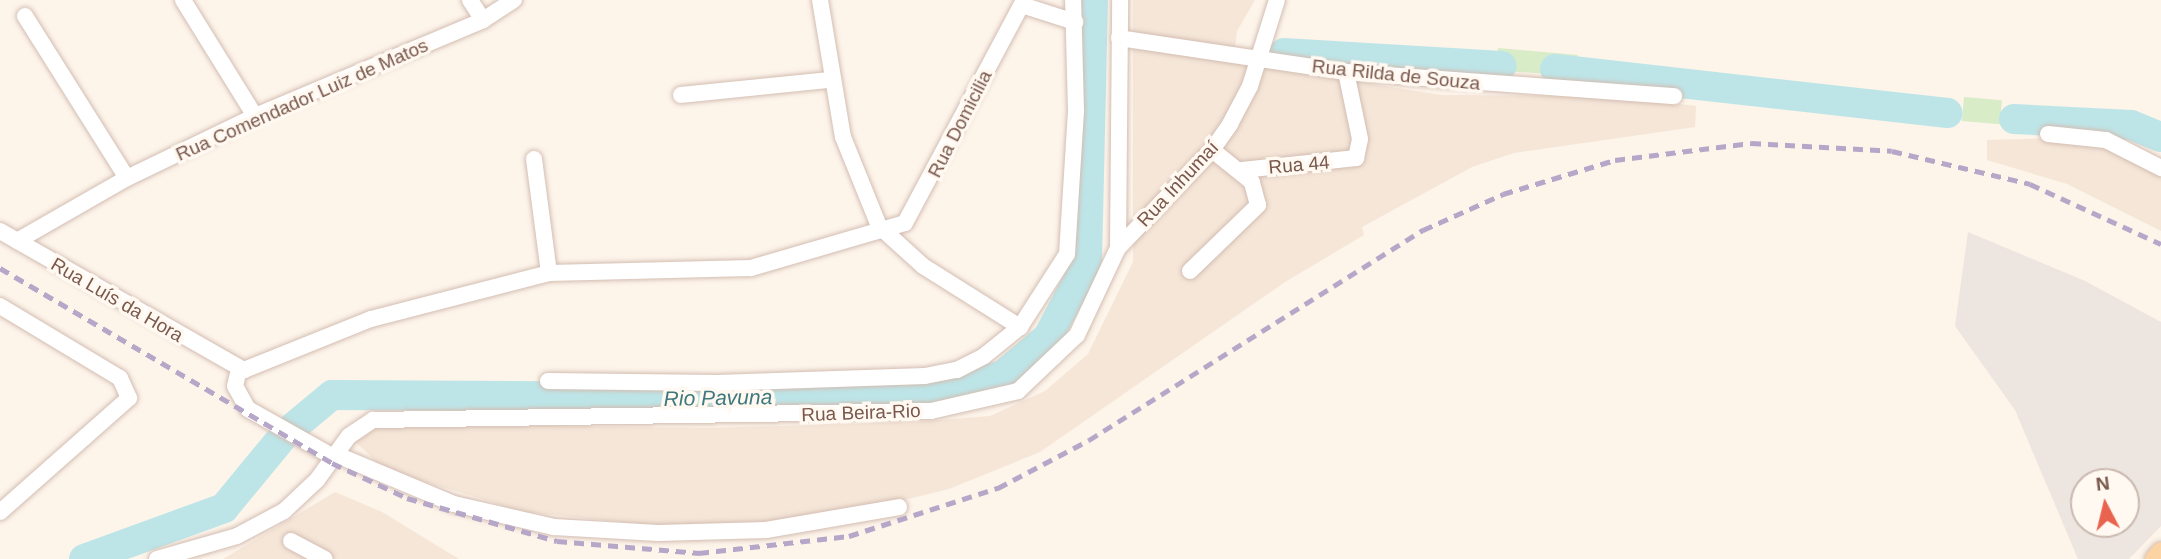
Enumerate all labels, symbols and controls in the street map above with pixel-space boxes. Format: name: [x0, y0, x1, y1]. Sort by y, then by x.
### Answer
street label: Rua Comendador Luiz de Matos: [172, 34, 432, 166]
street label: Rua Rilda de Souza: [1311, 55, 1481, 95]
street label: Rua Domicilia: [923, 67, 997, 181]
street label: Rua Inhumaí: [1133, 136, 1223, 232]
street label: Rua 44: [1267, 151, 1331, 179]
street label: Rua Luís da Hora: [47, 253, 187, 347]
water label: Rio Pavuna: [664, 384, 772, 412]
street label: Rua Beira-Rio: [801, 400, 921, 426]
north arrow: [2070, 468, 2140, 538]
text: N: [2095, 472, 2111, 495]

